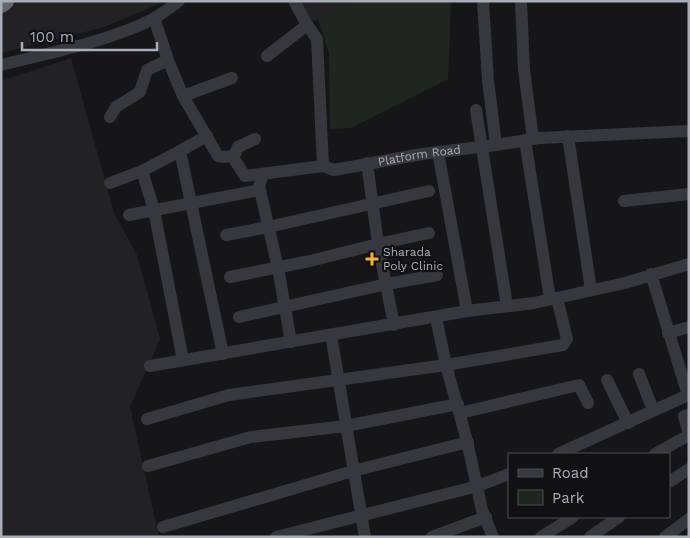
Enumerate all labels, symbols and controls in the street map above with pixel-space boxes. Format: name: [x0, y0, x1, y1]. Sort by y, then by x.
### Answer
scale bar: [22, 20, 158, 52]
text: 100 m: [30, 28, 74, 46]
street label: Platform Road: [377, 142, 462, 169]
place label: Sharada Poly Clinic: [383, 245, 443, 273]
marker: Sharada Poly Clinic: [365, 252, 379, 266]
legend: [508, 453, 670, 518]
text: Road: [552, 464, 589, 482]
text: Park: [552, 489, 585, 507]

